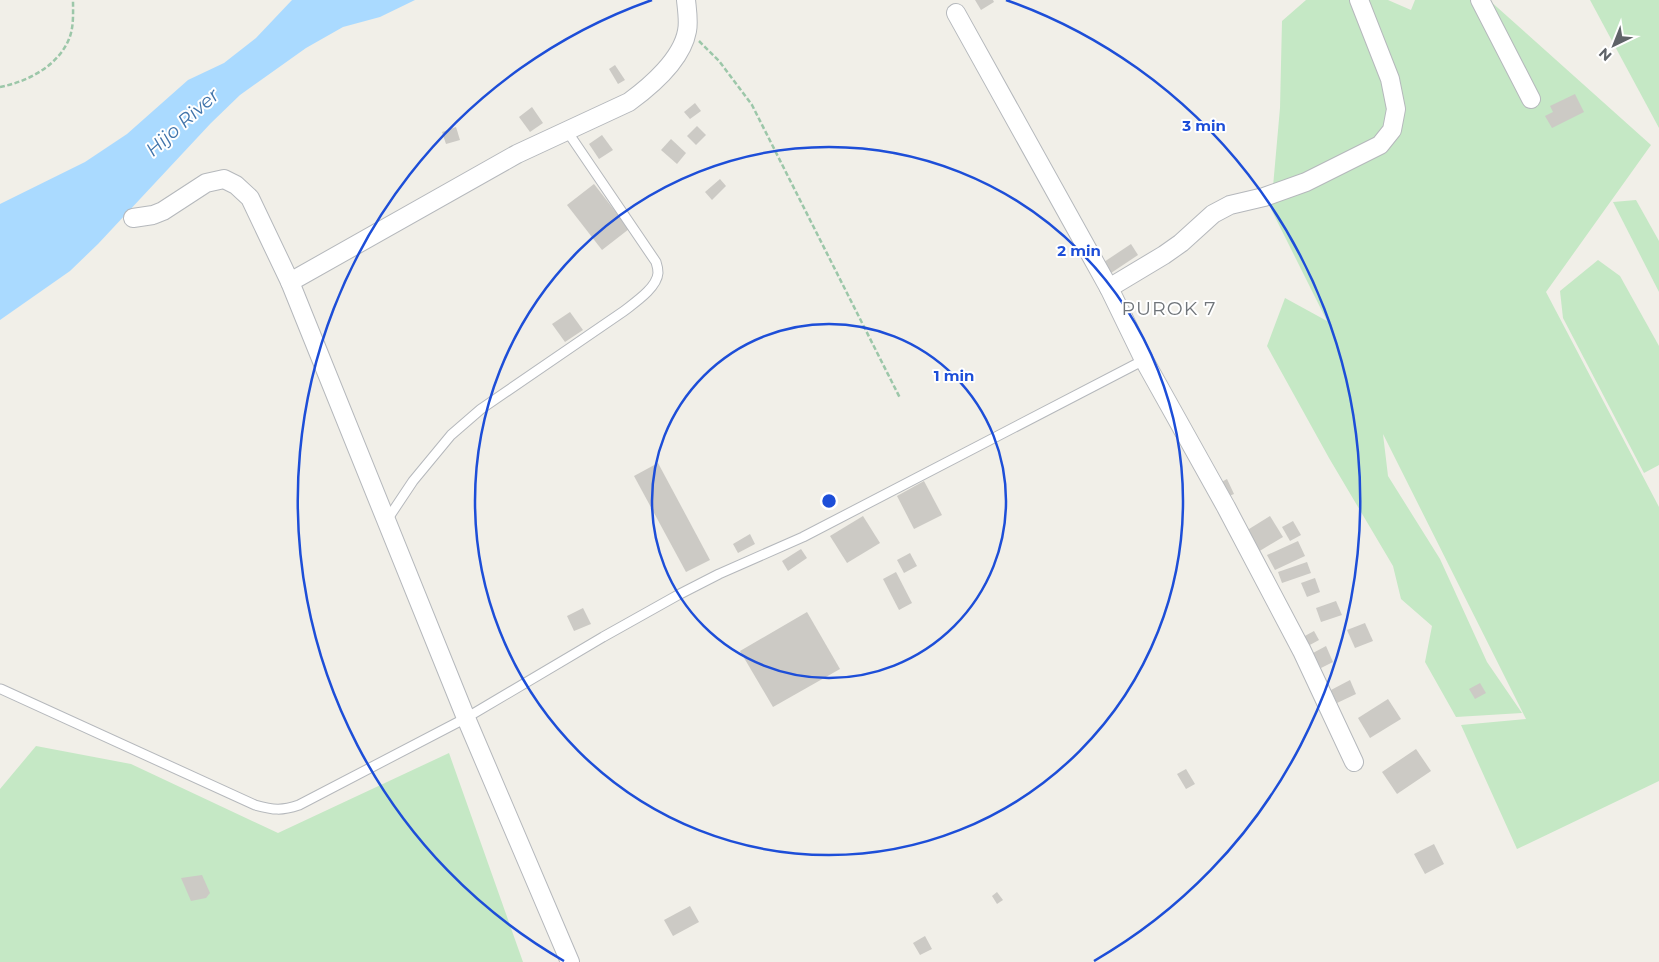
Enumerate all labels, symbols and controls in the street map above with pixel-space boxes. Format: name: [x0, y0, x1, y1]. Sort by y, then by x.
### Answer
north arrow: [1589, 20, 1639, 70]
text: N: [1595, 44, 1615, 65]
water label: Hijo River: [141, 83, 224, 161]
text: 3 min: [1181, 116, 1226, 135]
text: 2 min: [1057, 241, 1101, 260]
district label: PUROK 7: [1122, 297, 1216, 320]
text: 1 min: [934, 366, 974, 385]
centre of rings: [820, 492, 838, 510]

